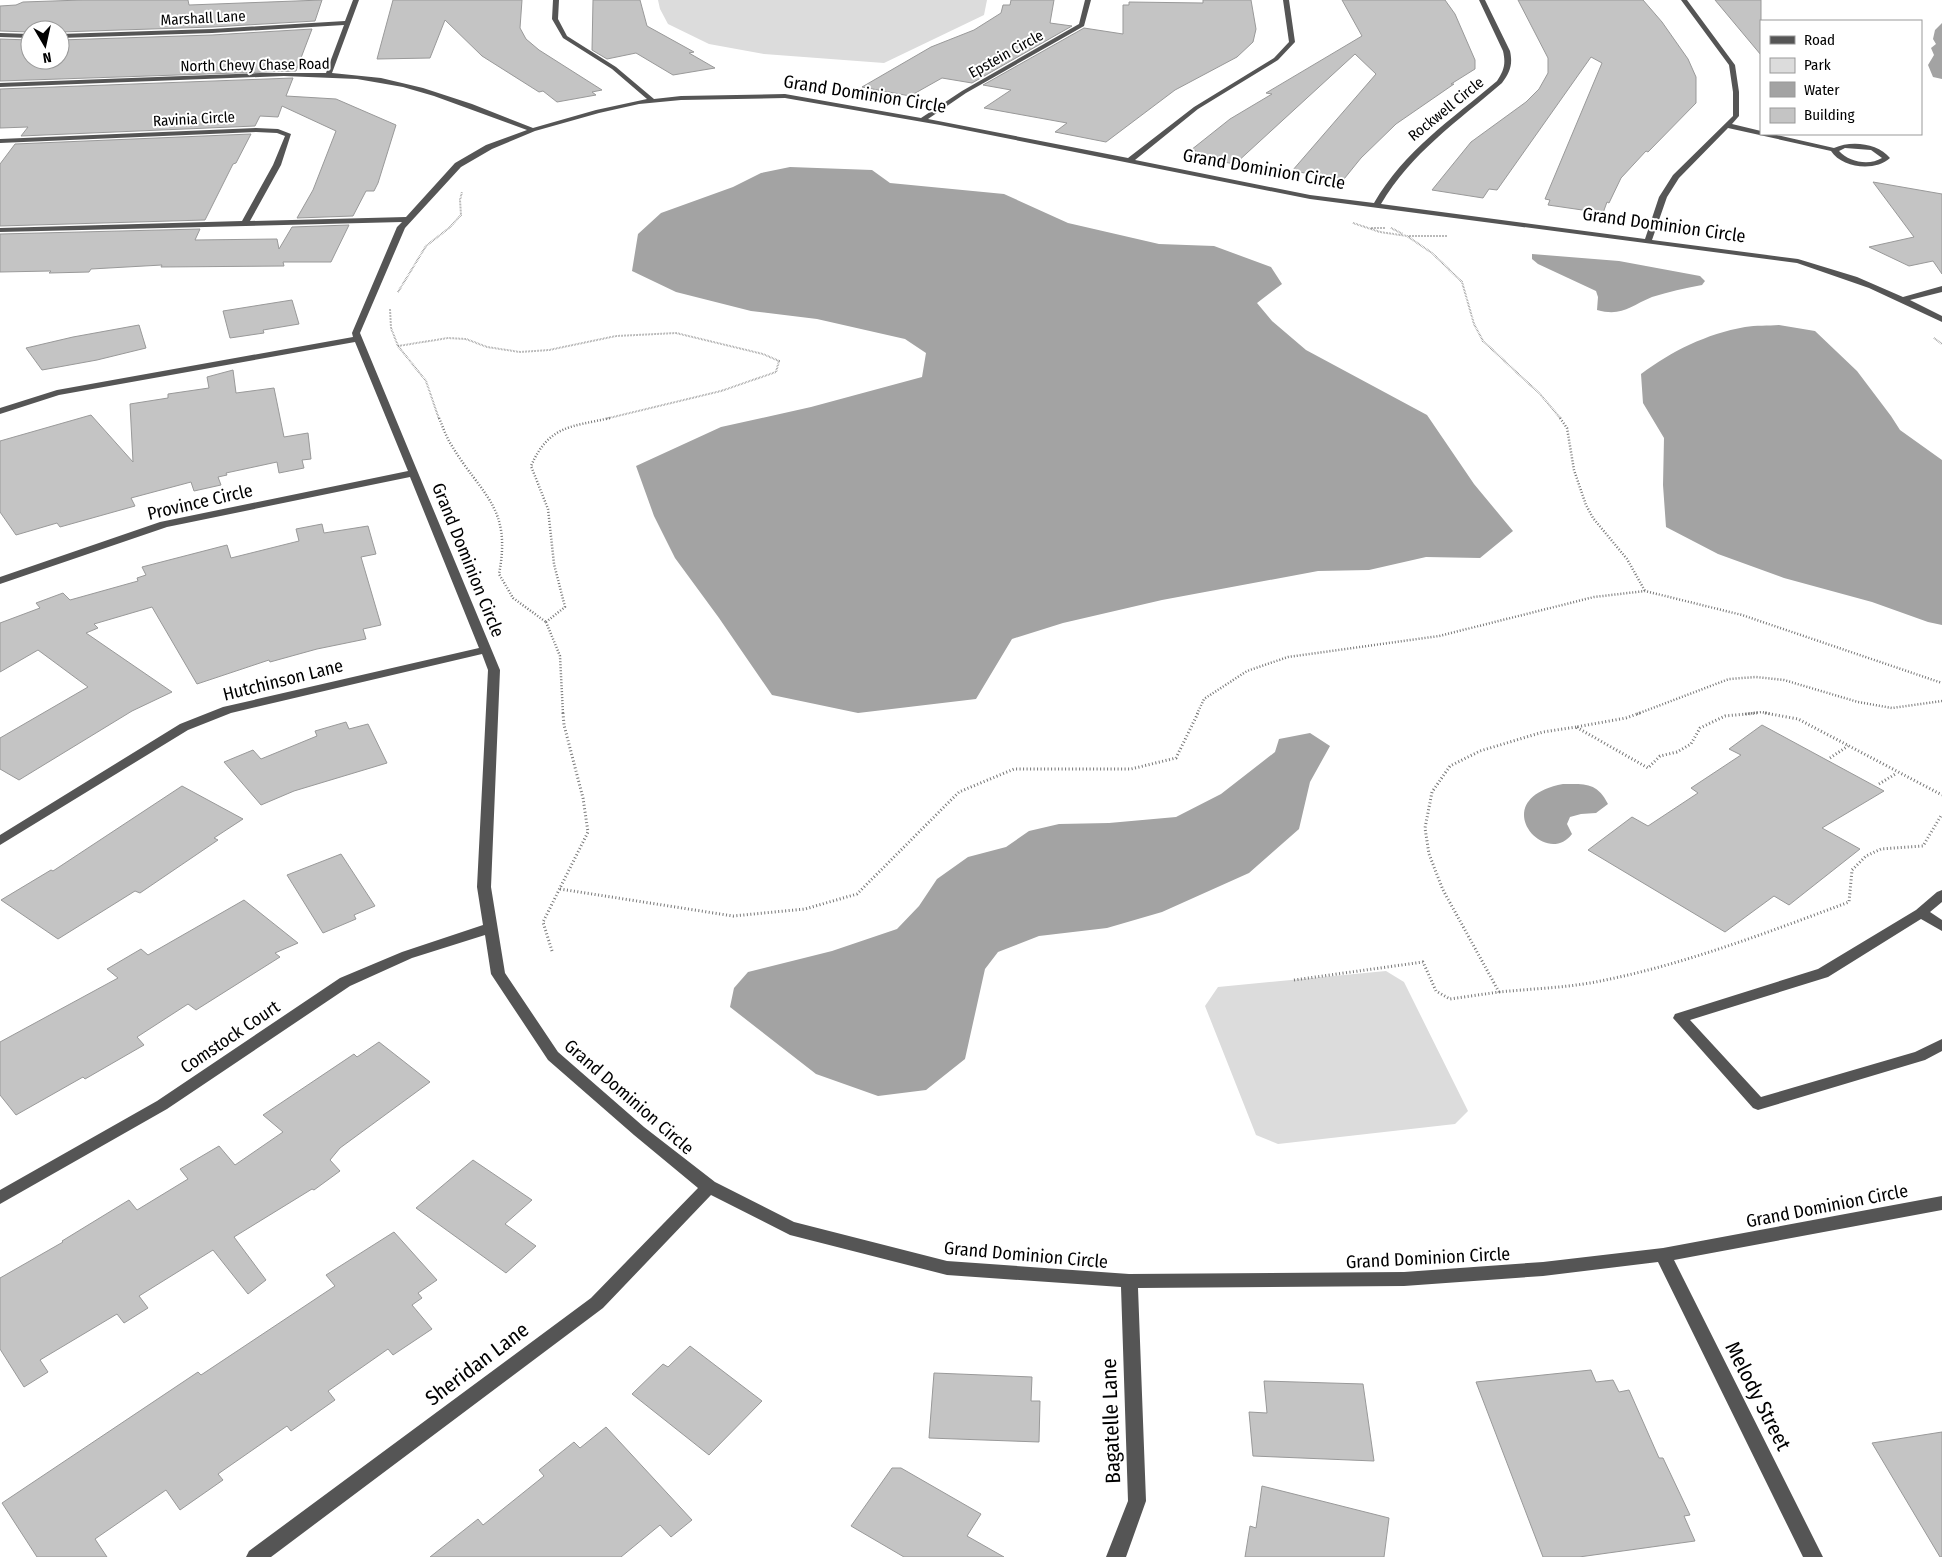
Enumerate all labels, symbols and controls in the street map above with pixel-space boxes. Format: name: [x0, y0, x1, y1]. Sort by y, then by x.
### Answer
street label: Marshall Lane: [160, 7, 246, 29]
north arrow: [20, 20, 70, 70]
legend: [1760, 20, 1922, 135]
street label: Epstein Circle: [966, 26, 1046, 82]
text: Road: [1804, 31, 1835, 49]
text: N: [41, 48, 52, 66]
street label: North Chevy Chase Road: [180, 55, 330, 75]
text: Park: [1804, 56, 1831, 74]
street label: Grand Dominion Circle: [782, 70, 948, 118]
street label: Rockwell Circle: [1405, 73, 1487, 145]
text: Water: [1804, 81, 1840, 99]
text: Building: [1804, 106, 1855, 124]
street label: Ravinia Circle: [153, 108, 235, 130]
street label: Grand Dominion Circle: [1181, 144, 1347, 194]
street label: Grand Dominion Circle: [1581, 203, 1747, 247]
street label: Province Circle: [145, 479, 255, 525]
street label: Grand Dominion Circle: [427, 480, 509, 640]
street label: Hutchinson Lane: [221, 654, 345, 706]
street label: Comstock Court: [176, 996, 284, 1078]
street label: Grand Dominion Circle: [560, 1035, 698, 1159]
street label: Grand Dominion Circle: [1744, 1179, 1910, 1232]
street label: Grand Dominion Circle: [943, 1237, 1109, 1273]
street label: Grand Dominion Circle: [1345, 1243, 1511, 1273]
street label: Sheridan Lane: [420, 1317, 534, 1411]
street label: Melody Street: [1719, 1337, 1797, 1455]
street label: Bagatelle Lane: [1096, 1358, 1126, 1484]

